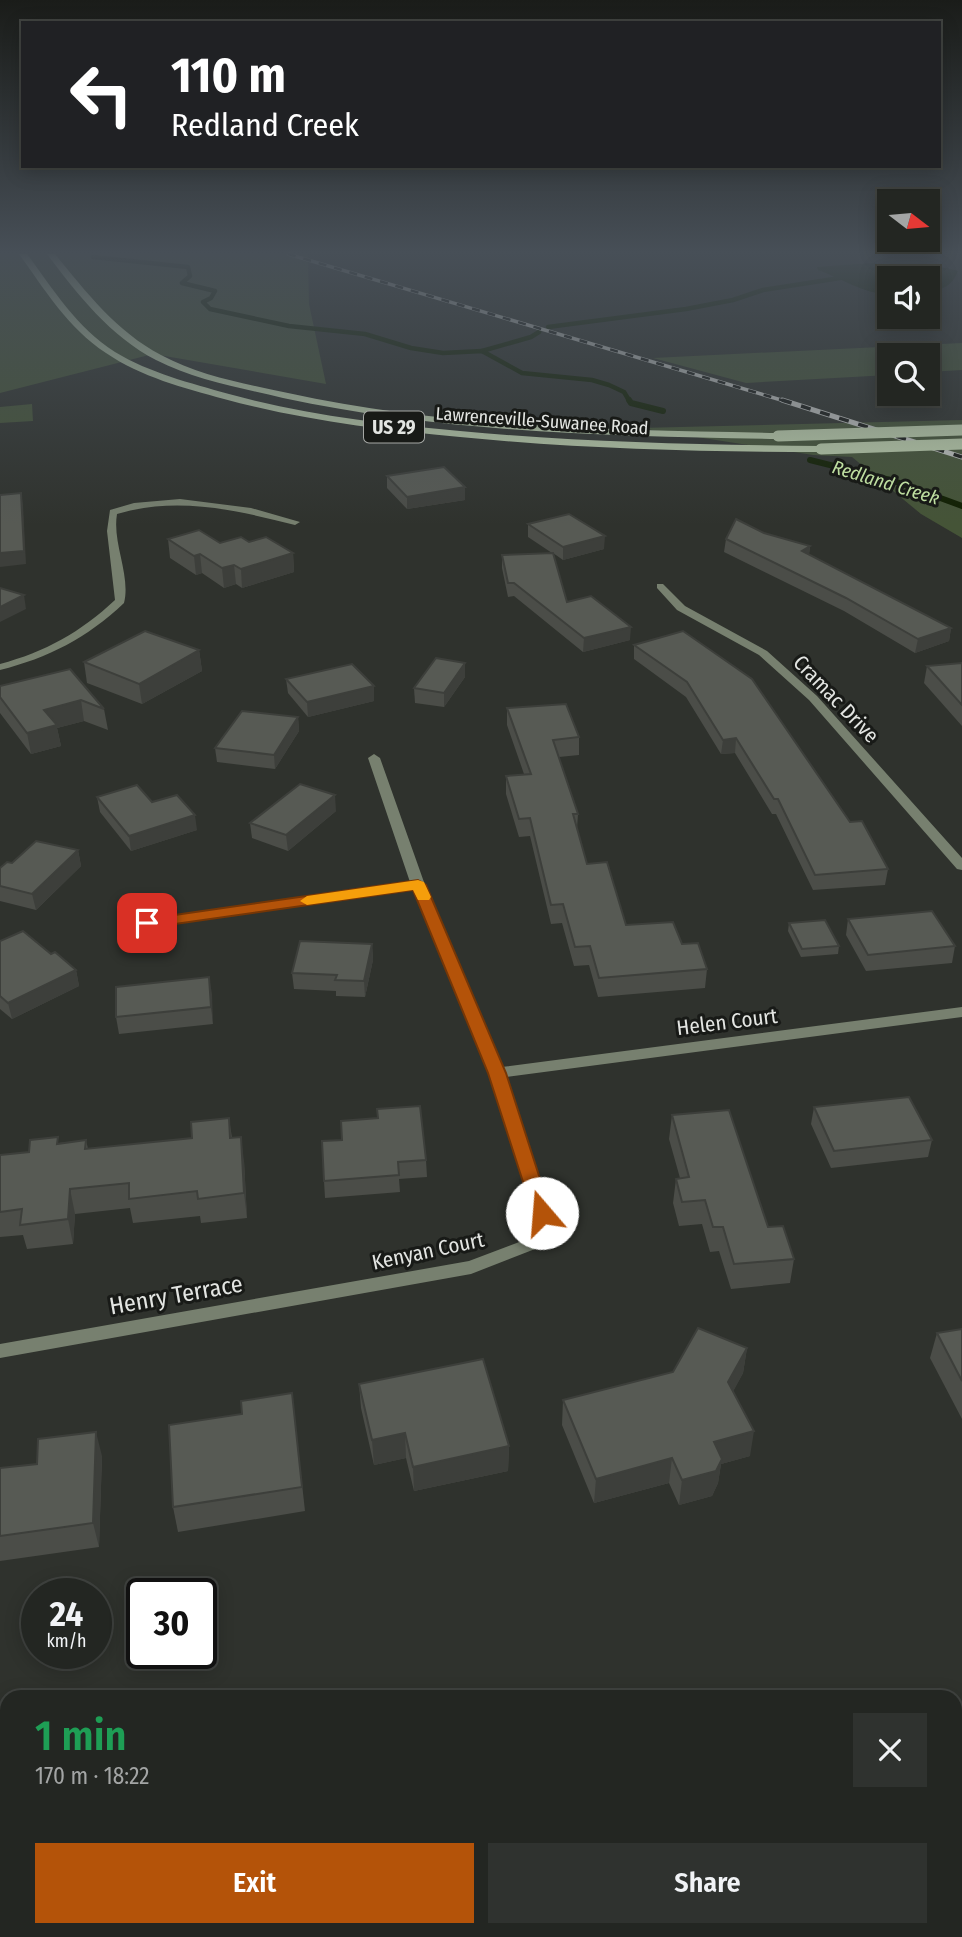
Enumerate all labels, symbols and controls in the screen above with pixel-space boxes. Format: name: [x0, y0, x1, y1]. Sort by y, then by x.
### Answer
text: 110 m: [171, 46, 286, 105]
icon: left: [56, 49, 147, 140]
text: Redland Creek: [171, 106, 359, 144]
north arrow: [877, 189, 940, 252]
map controls: [877, 189, 940, 406]
button: sound: [877, 266, 940, 329]
button: search: [877, 343, 940, 406]
street label: Lawrenceville-Suwanee Road: [435, 403, 649, 439]
road number: US 29: [364, 412, 424, 442]
water label: Redland Creek: [829, 455, 942, 510]
street label: Cramac Drive: [788, 650, 884, 748]
pin: [117, 893, 177, 953]
icon: arrive: [128, 904, 166, 942]
street label: Helen Court: [675, 1003, 779, 1041]
position arrow: [505, 1176, 579, 1250]
street label: Kenyan Court: [370, 1226, 487, 1276]
street label: Henry Terrace: [107, 1270, 245, 1320]
speed limit sign: 30: [126, 1578, 217, 1669]
text: 24: [50, 1593, 83, 1635]
text: km/h: [46, 1630, 87, 1652]
text: 1 min: [35, 1711, 126, 1761]
button: close: [853, 1713, 927, 1787]
text: 170 m · 18:22: [35, 1762, 149, 1790]
button: Exit: [35, 1843, 474, 1923]
button: Share: [488, 1843, 927, 1923]

